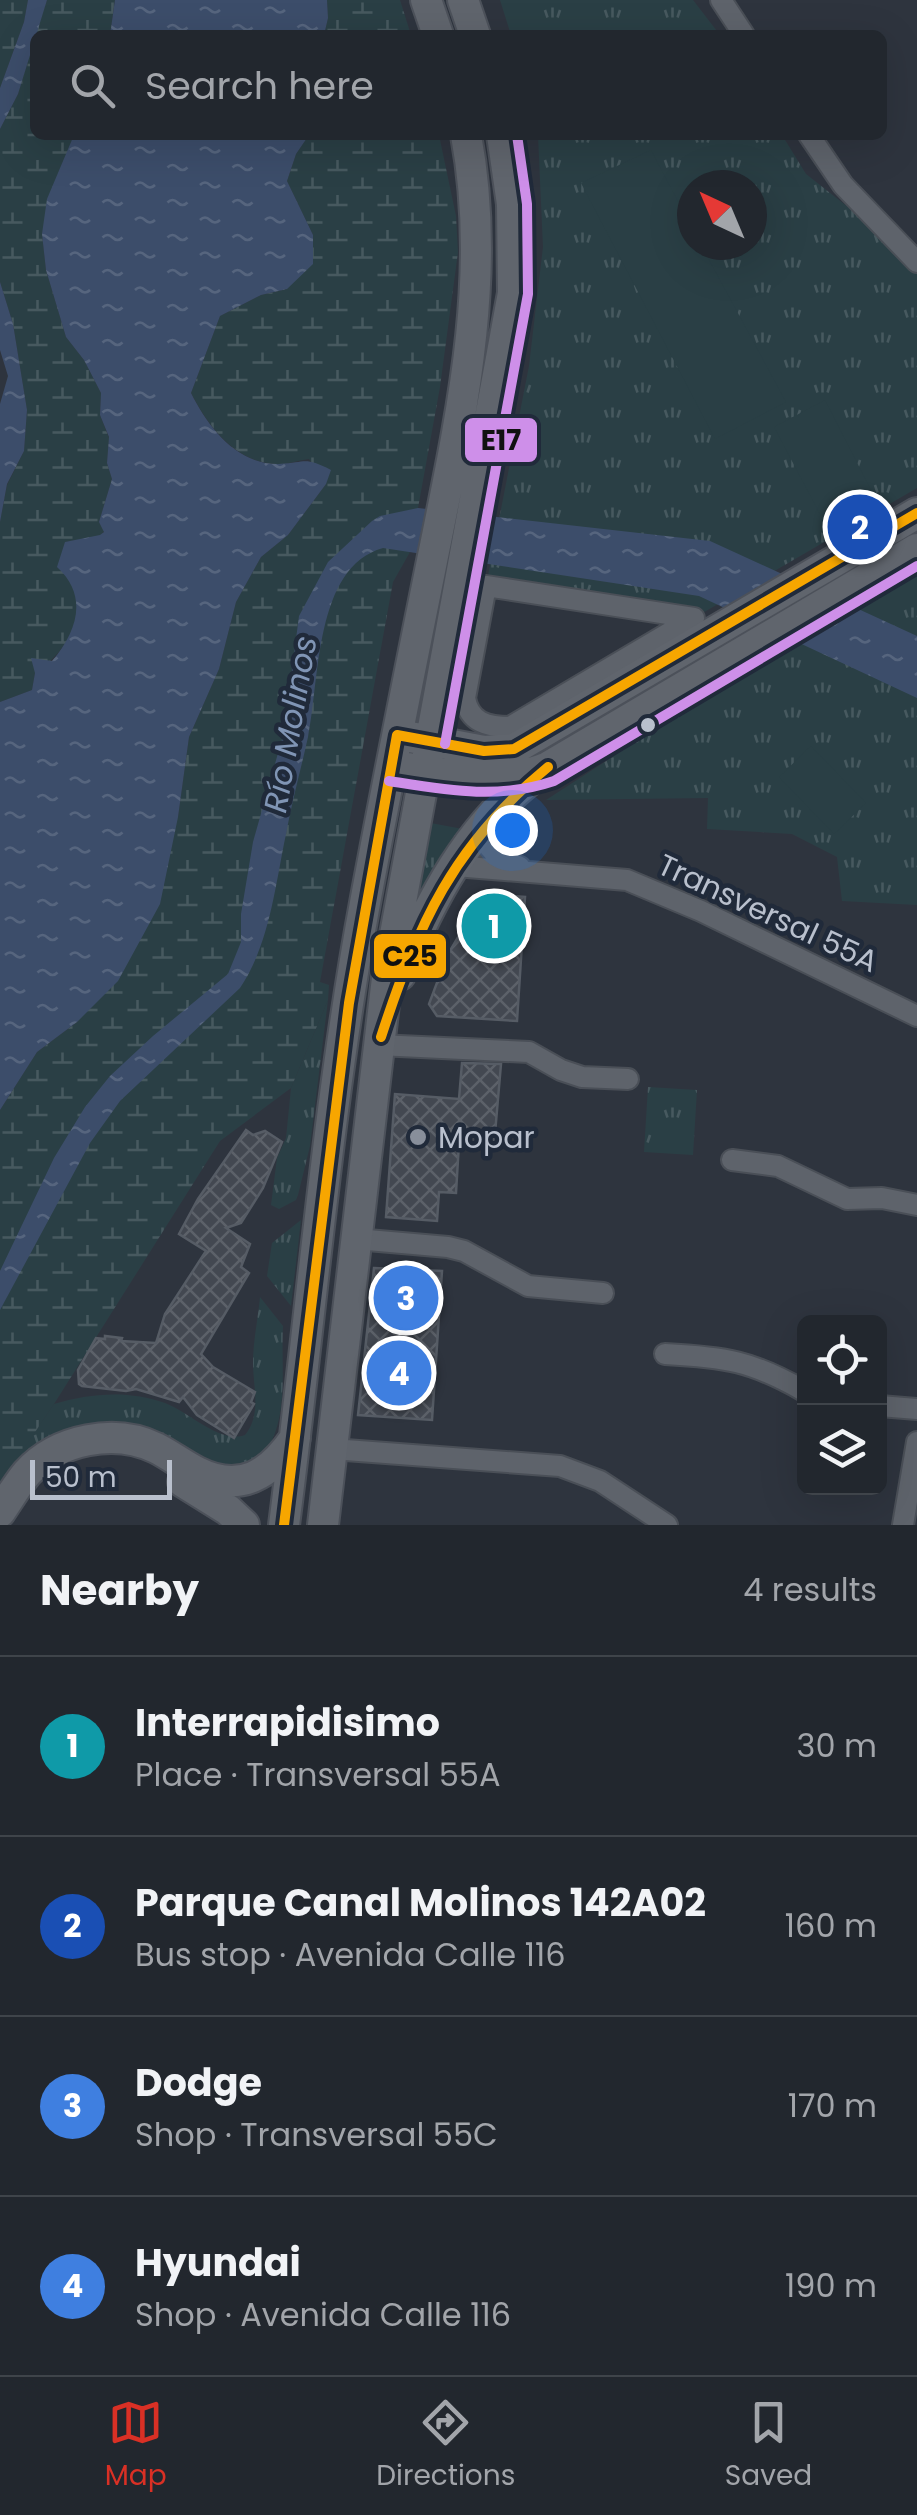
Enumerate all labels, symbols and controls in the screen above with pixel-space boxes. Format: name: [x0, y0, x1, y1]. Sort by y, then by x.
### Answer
search box: [30, 30, 887, 140]
icon: search: [65, 58, 120, 113]
text: Search here: [145, 59, 374, 112]
north arrow: [677, 170, 767, 260]
line badge: E17: [463, 416, 539, 464]
text: E17: [481, 421, 521, 460]
pin: 2: [828, 490, 892, 564]
water label: Río Molinos: [252, 632, 328, 816]
unlabelled marker: [638, 715, 658, 735]
your location: [487, 805, 538, 856]
street label: Transversal 55A: [651, 843, 885, 983]
pin: 1: [462, 888, 526, 964]
line badge: C25: [372, 932, 448, 980]
text: C25: [382, 937, 438, 976]
place label: Mopar: [438, 1116, 535, 1159]
marker: Mopar: [407, 1126, 429, 1148]
pin: 3: [374, 1260, 438, 1336]
map controls: [797, 1315, 887, 1495]
button: locate: [797, 1315, 887, 1405]
pin: 4: [366, 1336, 432, 1410]
button: layers: [797, 1405, 887, 1495]
scale bar: [30, 1455, 172, 1500]
text: 50 m: [45, 1458, 116, 1497]
text: Nearby: [40, 1561, 199, 1620]
text: 4 results: [743, 1567, 877, 1612]
text: Interrapidisimo: [135, 1696, 440, 1749]
text: 1: [66, 1723, 79, 1768]
text: 30 m: [797, 1723, 877, 1768]
text: Place · Transversal 55A: [135, 1752, 500, 1797]
text: Parque Canal Molinos 142A02: [135, 1876, 706, 1929]
text: 2: [63, 1903, 82, 1948]
text: 160 m: [785, 1903, 877, 1948]
text: Bus stop · Avenida Calle 116: [135, 1932, 565, 1977]
text: Dodge: [135, 2056, 262, 2109]
text: 3: [63, 2083, 82, 2128]
text: 170 m: [788, 2083, 877, 2128]
text: Shop · Transversal 55C: [135, 2112, 498, 2157]
text: Hyundai: [135, 2236, 301, 2289]
text: 4: [62, 2263, 83, 2308]
text: 190 m: [785, 2263, 877, 2308]
text: Shop · Avenida Calle 116: [135, 2292, 511, 2337]
tab: Map: [105, 2395, 167, 2497]
tab: Directions: [376, 2395, 515, 2497]
tab: Saved: [725, 2395, 812, 2497]

